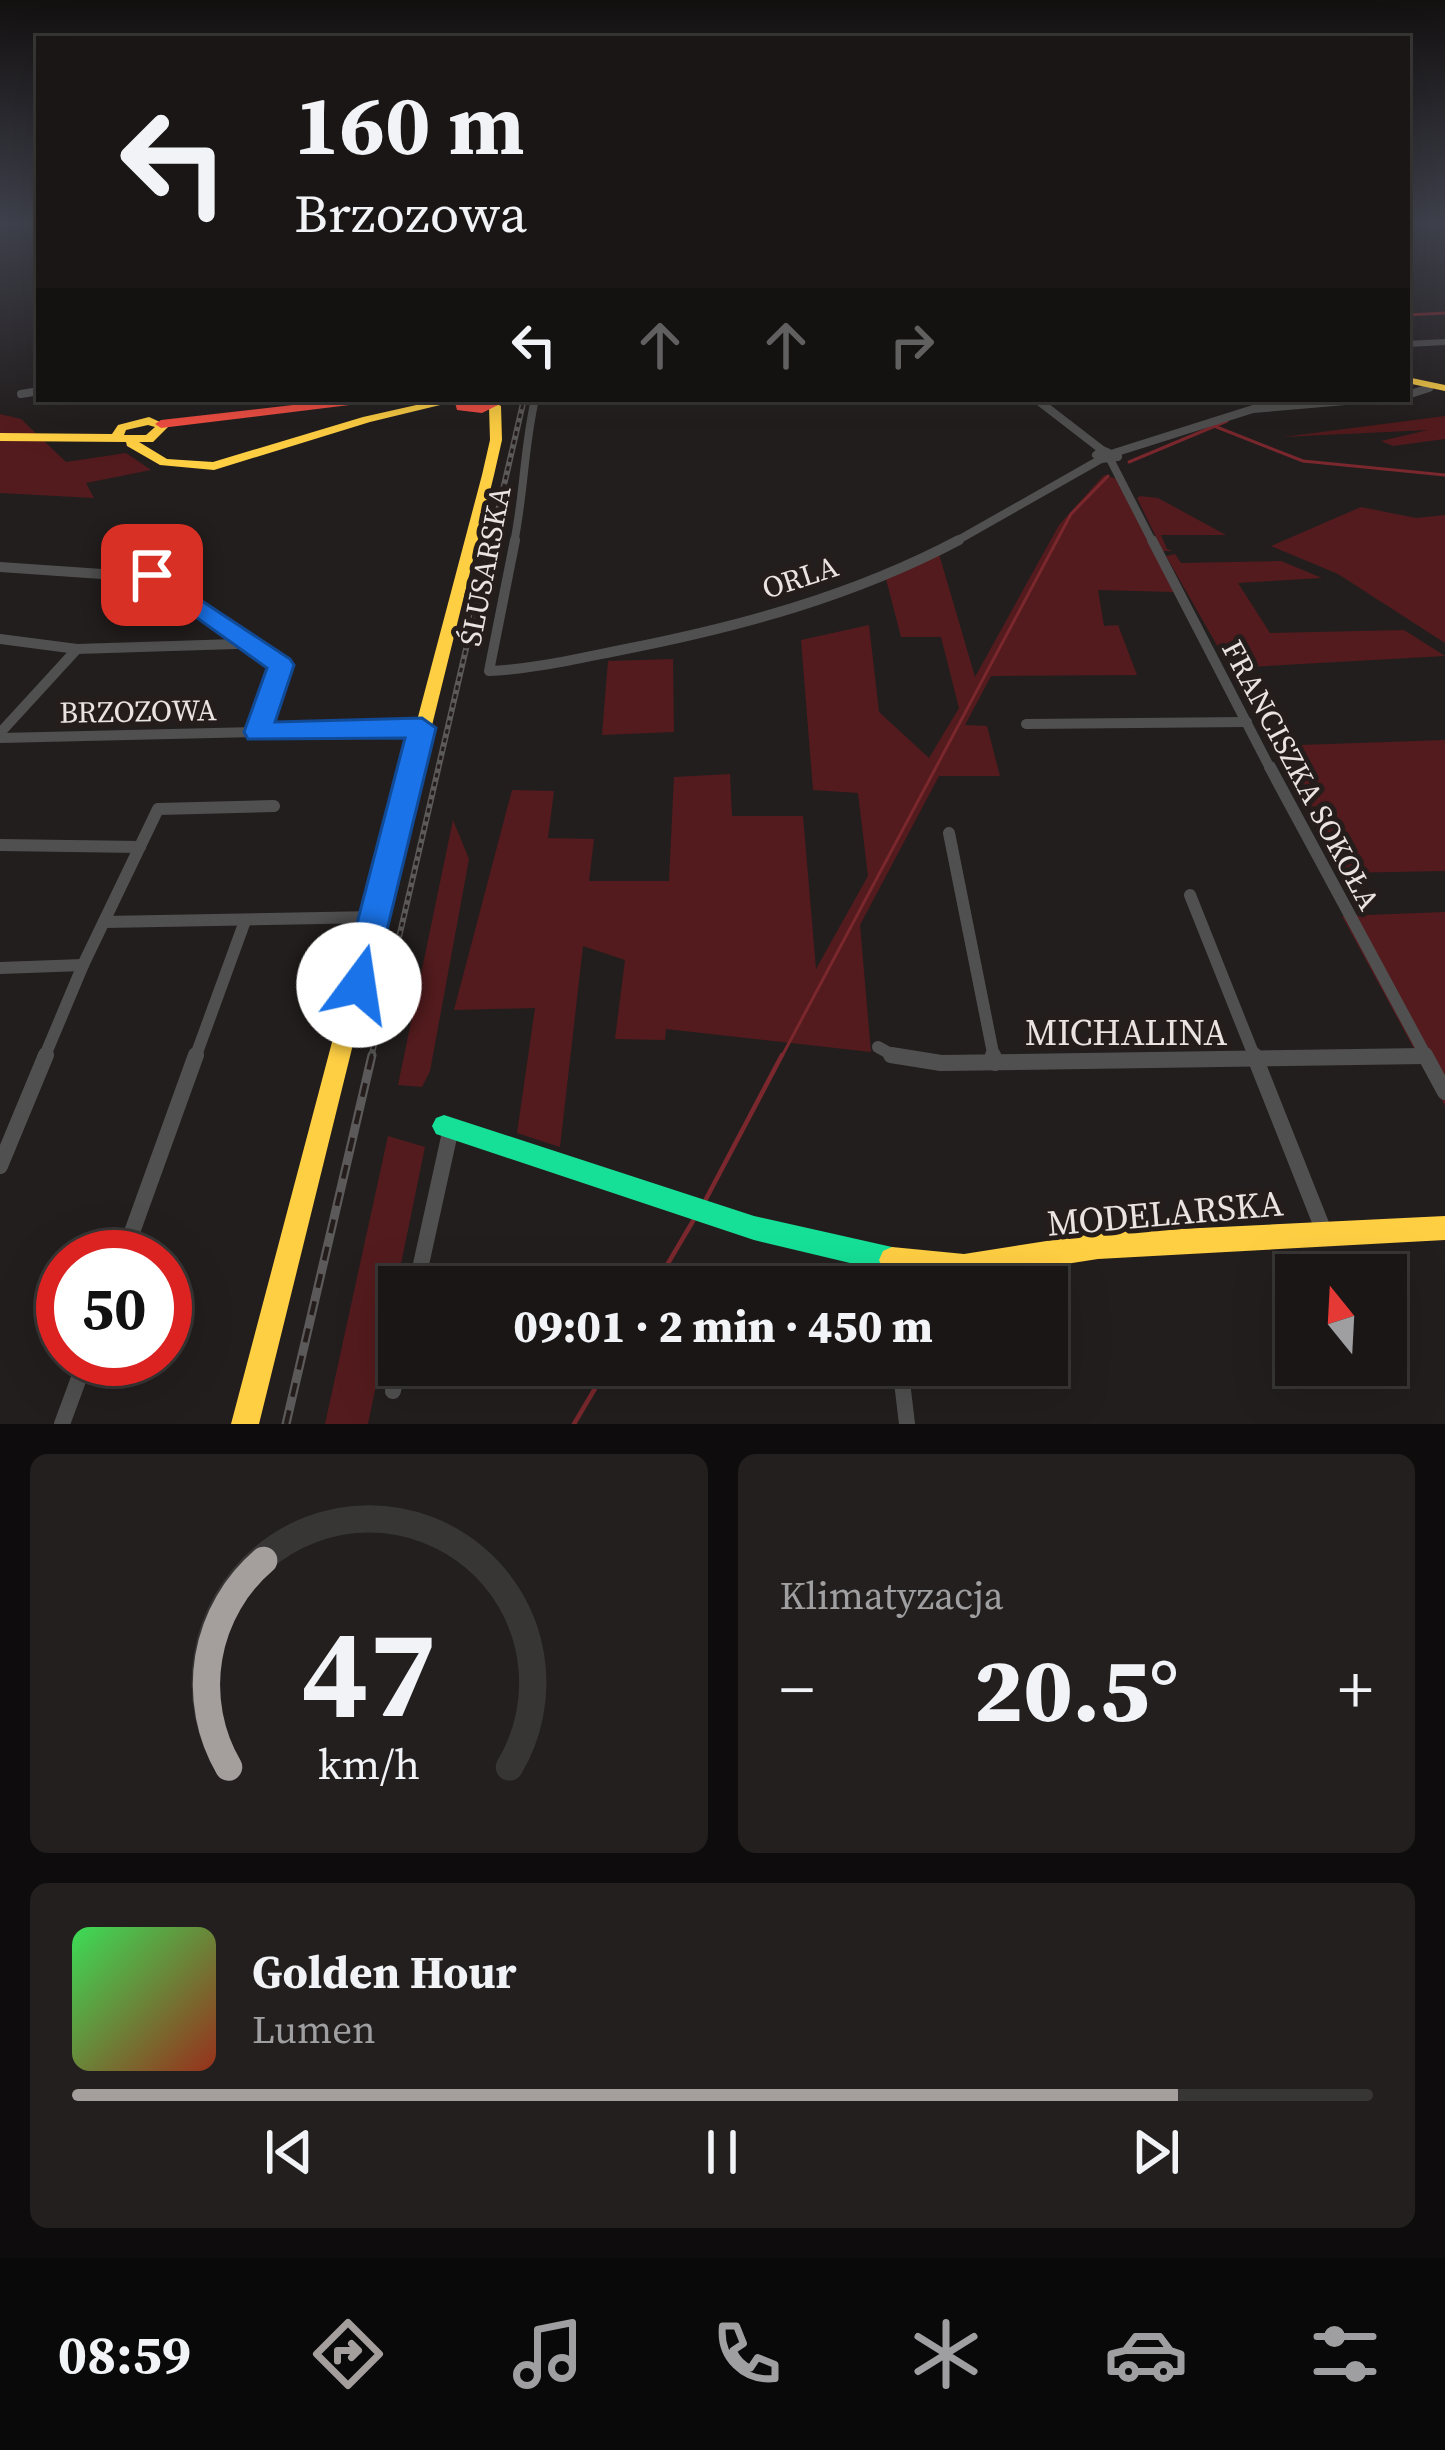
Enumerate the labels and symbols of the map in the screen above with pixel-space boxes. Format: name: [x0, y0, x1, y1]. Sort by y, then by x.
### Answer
street label: ŚLUSARSKA: [449, 483, 521, 649]
pin: [101, 524, 203, 626]
street label: ORLA: [757, 545, 843, 609]
street label: FRANCISZKA SOKOŁA: [1212, 633, 1390, 917]
street label: BRZOZOWA: [59, 689, 217, 733]
position arrow: [296, 922, 422, 1048]
street label: MICHALINA: [1025, 1008, 1227, 1057]
street label: MODELARSKA: [1045, 1178, 1285, 1248]
speed limit sign: 50: [36, 1230, 192, 1386]
north arrow: [1275, 1254, 1407, 1386]

